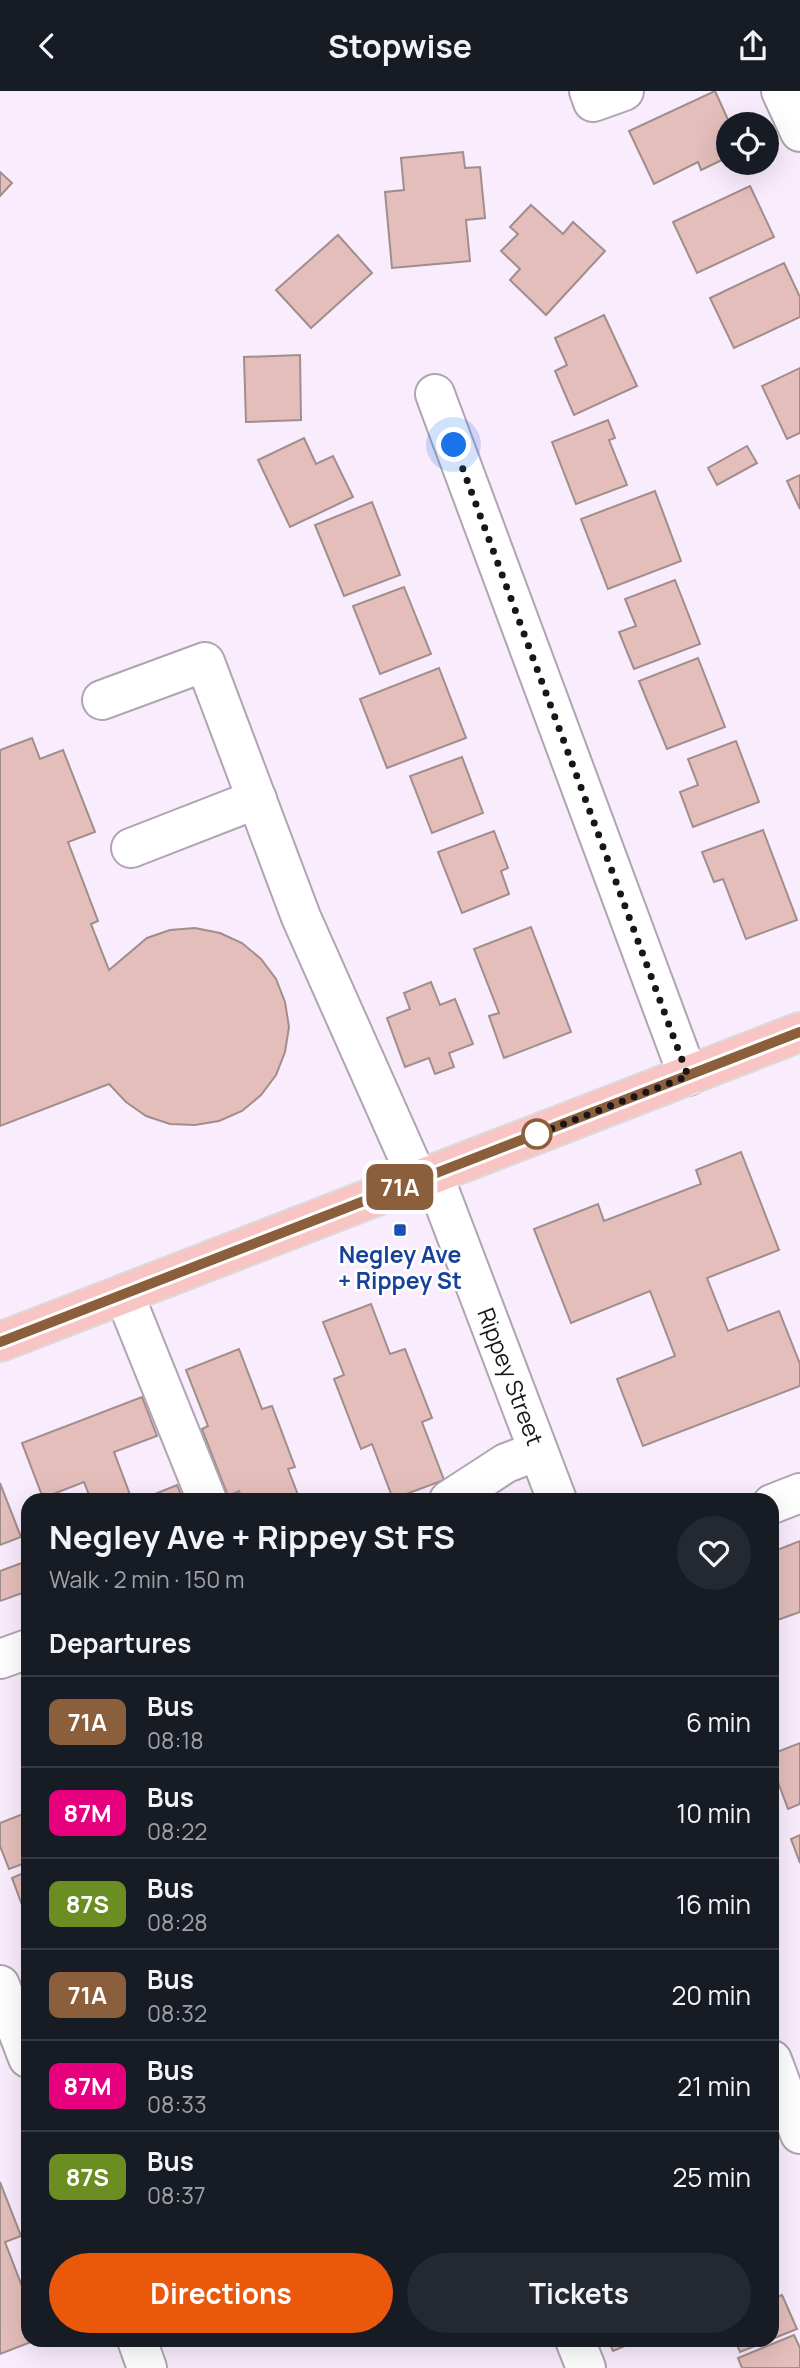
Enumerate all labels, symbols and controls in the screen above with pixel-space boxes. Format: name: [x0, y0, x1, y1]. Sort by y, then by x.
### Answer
text: Stopwise: [328, 24, 472, 68]
icon: back: [28, 27, 66, 65]
icon: share: [734, 27, 772, 65]
map controls: [716, 112, 779, 175]
button: locate: [716, 112, 779, 175]
your location: [436, 427, 471, 462]
unlabelled marker: [522, 1119, 552, 1149]
line badge: 71A: [360, 1164, 440, 1210]
text: 71A: [380, 1170, 420, 1203]
marker: Negley Ave + Rippey St: [392, 1222, 408, 1238]
place label: Negley Ave + Rippey St: [338, 1238, 462, 1296]
street label: Rippey Street: [470, 1303, 552, 1450]
text: Negley Ave + Rippey St FS: [49, 1514, 455, 1559]
button: heart: [677, 1516, 751, 1590]
text: Walk · 2 min · 150 m: [49, 1563, 245, 1595]
text: Departures: [49, 1625, 191, 1661]
text: Bus: [147, 1688, 194, 1724]
text: 6 min: [686, 1704, 751, 1740]
text: 71A: [68, 1705, 107, 1738]
text: 08:18: [147, 1724, 204, 1756]
text: Bus: [147, 1779, 194, 1815]
text: 10 min: [676, 1795, 751, 1831]
text: 87M: [63, 1796, 112, 1829]
text: 08:22: [147, 1815, 207, 1847]
text: Bus: [147, 1870, 194, 1906]
text: 16 min: [676, 1886, 751, 1922]
text: 87S: [66, 1887, 109, 1920]
text: 08:28: [147, 1906, 208, 1938]
text: Bus: [147, 1961, 194, 1997]
text: 20 min: [672, 1977, 751, 2013]
text: 71A: [68, 1978, 107, 2011]
text: 08:32: [147, 1997, 207, 2029]
text: Bus: [147, 2052, 194, 2088]
text: 21 min: [677, 2068, 751, 2104]
text: 87M: [63, 2069, 112, 2102]
text: 08:33: [147, 2088, 207, 2120]
text: Bus: [147, 2143, 194, 2179]
text: 25 min: [672, 2159, 751, 2195]
text: 87S: [66, 2160, 109, 2193]
text: 08:37: [147, 2179, 206, 2211]
button: Directions: [49, 2253, 393, 2333]
button: Tickets: [407, 2253, 751, 2333]

